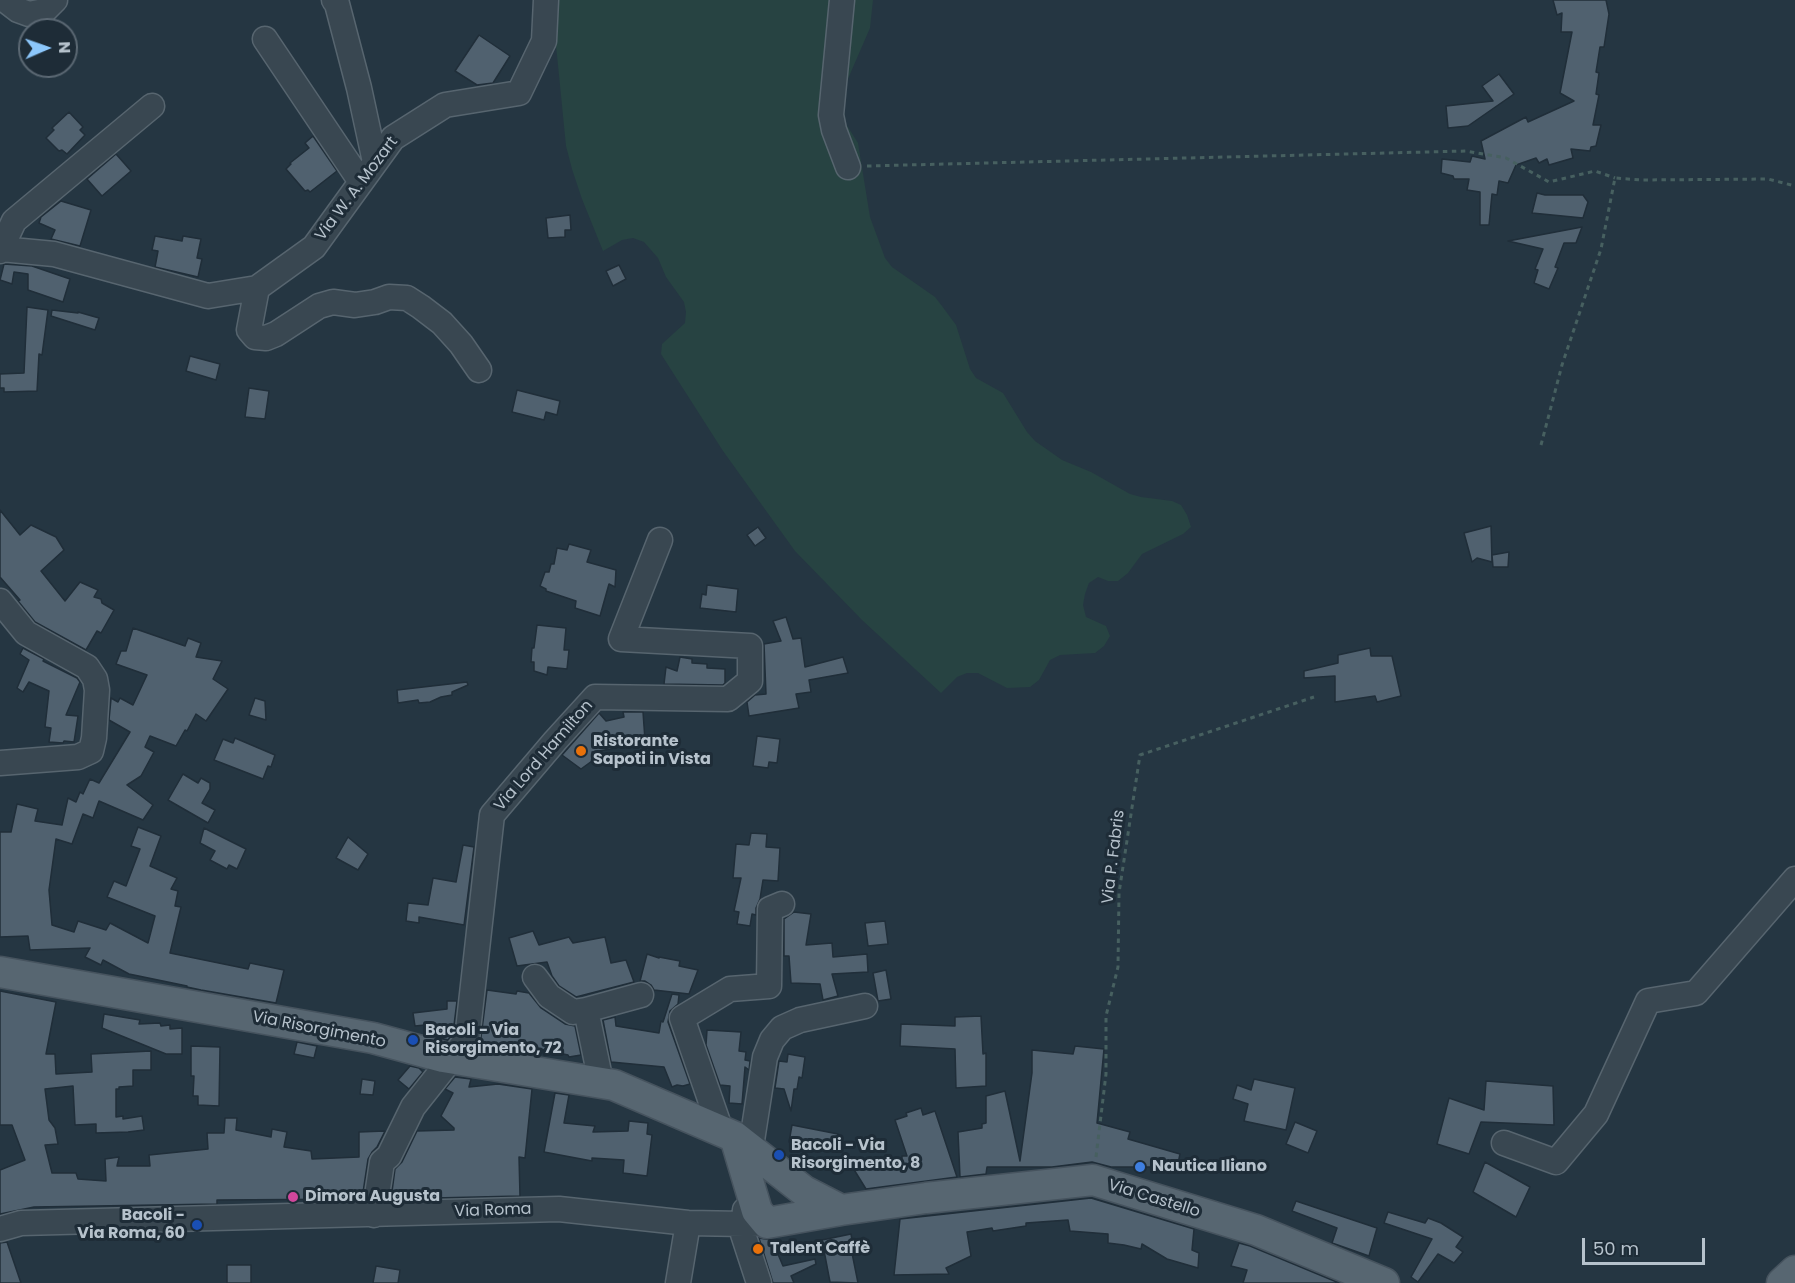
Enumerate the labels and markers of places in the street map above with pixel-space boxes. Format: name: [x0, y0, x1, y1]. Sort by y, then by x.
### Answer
place label: Ristorante Sapoti in Vista: [593, 732, 711, 770]
marker: Ristorante Sapoti in Vista: [574, 744, 588, 758]
place label: Bacoli - Via Risorgimento, 72: [425, 1021, 562, 1059]
marker: Bacoli - Via Risorgimento, 72: [406, 1033, 420, 1047]
place label: Bacoli - Via Risorgimento, 8: [791, 1136, 920, 1174]
marker: Bacoli - Via Risorgimento, 8: [772, 1148, 786, 1162]
place label: Nautica Iliano: [1152, 1157, 1267, 1177]
marker: Nautica Iliano: [1133, 1160, 1147, 1174]
place label: Dimora Augusta: [305, 1187, 440, 1207]
marker: Dimora Augusta: [286, 1190, 300, 1204]
place label: Bacoli - Via Roma, 60: [77, 1206, 185, 1244]
marker: Bacoli - Via Roma, 60: [190, 1218, 204, 1232]
place label: Talent Caffè: [770, 1239, 870, 1259]
marker: Talent Caffè: [751, 1242, 765, 1256]

